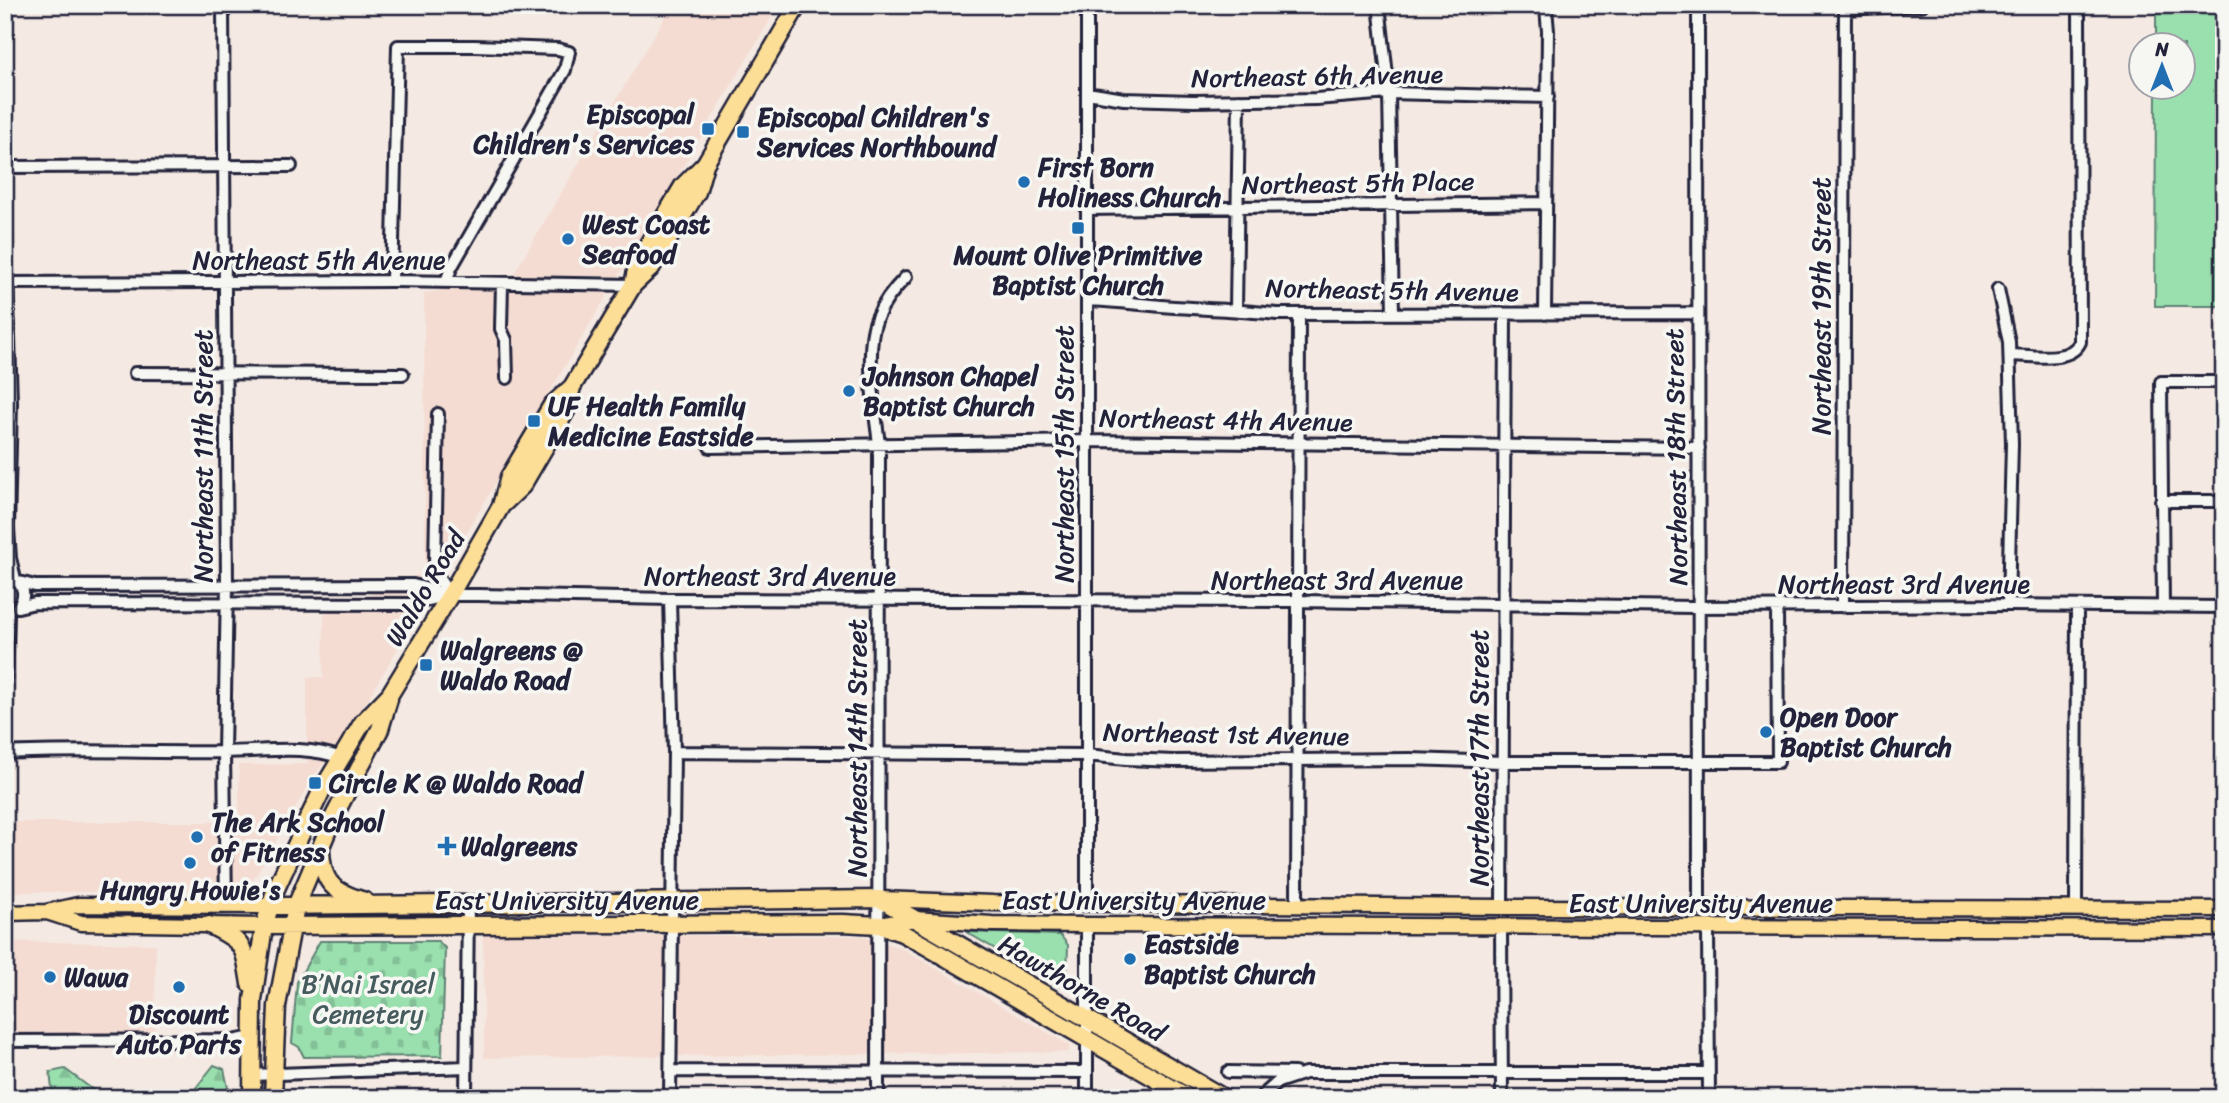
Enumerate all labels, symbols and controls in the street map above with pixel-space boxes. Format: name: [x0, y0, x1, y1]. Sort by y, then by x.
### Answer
north arrow: [2128, 32, 2198, 102]
text: N: [2154, 33, 2169, 66]
street label: Northeast 6th Avenue: [1191, 51, 1444, 101]
place label: Episcopal Children's Services: [473, 91, 696, 167]
place label: Episcopal Children's Services Northbound: [756, 94, 998, 170]
marker: Episcopal Children's Services: [700, 121, 716, 137]
marker: Episcopal Children's Services Northbound: [735, 124, 751, 140]
place label: First Born Holiness Church: [1037, 144, 1222, 220]
street label: Northeast 5th Place: [1241, 158, 1475, 208]
marker: First Born Holiness Church: [1016, 174, 1032, 190]
street label: Northeast 19th Street: [1798, 177, 1844, 435]
place label: West Coast Seafood: [581, 201, 711, 277]
marker: Mount Olive Primitive Baptist Church: [1070, 220, 1086, 236]
marker: West Coast Seafood: [560, 231, 576, 247]
place label: Mount Olive Primitive Baptist Church: [953, 232, 1203, 308]
street label: Northeast 5th Avenue: [192, 237, 446, 283]
street label: Northeast 5th Avenue: [1265, 265, 1519, 315]
street label: Northeast 15th Street: [1041, 325, 1087, 583]
street label: Northeast 18th Street: [1651, 328, 1701, 586]
street label: Northeast 11th Street: [180, 330, 226, 582]
place label: Johnson Chapel Baptist Church: [861, 353, 1040, 429]
place label: UF Health Family Medicine Eastside: [547, 383, 754, 459]
marker: Johnson Chapel Baptist Church: [841, 383, 857, 399]
street label: Northeast 4th Avenue: [1099, 395, 1354, 445]
marker: UF Health Family Medicine Eastside: [526, 413, 542, 429]
street label: Waldo Road: [372, 519, 479, 655]
street label: Northeast 3rd Avenue: [644, 553, 896, 599]
street label: Northeast 3rd Avenue: [1211, 557, 1463, 603]
street label: Northeast 3rd Avenue: [1778, 561, 2030, 607]
street label: Northeast 14th Street: [834, 619, 880, 877]
place label: Walgreens @ Waldo Road: [440, 627, 583, 703]
street label: Northeast 17th Street: [1456, 630, 1502, 886]
marker: Walgreens @ Waldo Road: [418, 657, 434, 673]
place label: Open Door Baptist Church: [1780, 694, 1952, 770]
street label: Northeast 1st Avenue: [1102, 709, 1350, 759]
marker: Open Door Baptist Church: [1758, 724, 1774, 740]
place label: Circle K @ Waldo Road: [328, 760, 585, 806]
marker: Circle K @ Waldo Road: [307, 775, 323, 791]
place label: The Ark School of Fitness: [211, 799, 386, 875]
place label: Walgreens: [461, 823, 578, 869]
marker: The Ark School of Fitness: [189, 829, 205, 845]
marker: Walgreens: [439, 838, 455, 854]
marker: Hungry Howie's: [182, 855, 198, 871]
place label: Hungry Howie's: [100, 867, 281, 913]
street label: East University Avenue: [435, 877, 699, 923]
street label: East University Avenue: [1002, 877, 1266, 923]
street label: East University Avenue: [1569, 880, 1833, 926]
street label: Hawthorne Road: [989, 921, 1177, 1056]
place label: Eastside Baptist Church: [1144, 921, 1316, 997]
marker: Eastside Baptist Church: [1122, 951, 1138, 967]
place label: Wawa: [64, 954, 129, 1000]
park label: B’Nai Israel Cemetery: [301, 961, 435, 1037]
marker: Wawa: [42, 969, 58, 985]
marker: Discount Auto Parts: [171, 979, 187, 995]
place label: Discount Auto Parts: [116, 991, 242, 1067]

